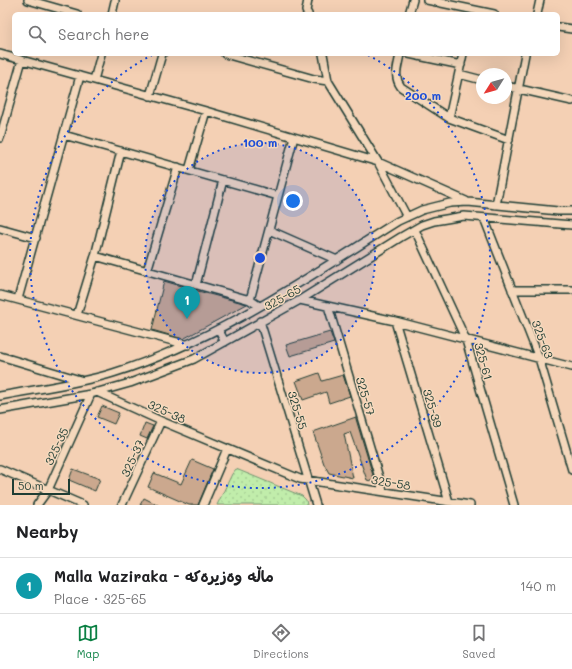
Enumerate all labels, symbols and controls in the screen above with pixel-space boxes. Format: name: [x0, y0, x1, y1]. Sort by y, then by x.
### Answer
search box: [12, 12, 560, 56]
icon: search: [26, 23, 48, 45]
text: Search here: [58, 24, 149, 44]
north arrow: [476, 68, 512, 104]
text: 200 m: [405, 87, 441, 103]
text: 100 m: [243, 134, 277, 150]
your location: [283, 191, 303, 211]
centre of rings: [253, 251, 267, 265]
street label: 325-65: [261, 280, 303, 314]
pin: 1: [174, 286, 200, 319]
street label: 325-63: [528, 317, 558, 361]
street label: 325-61: [471, 340, 497, 382]
street label: 325-57: [353, 375, 380, 418]
street label: 325-39: [420, 387, 446, 429]
street label: 325-55: [285, 389, 311, 431]
street label: 325-38: [145, 396, 189, 426]
street label: 325-35: [40, 425, 72, 467]
street label: 325-37: [116, 436, 148, 479]
street label: 325-58: [370, 471, 412, 493]
scale bar: [12, 477, 70, 496]
text: 50 m: [18, 478, 44, 493]
text: Nearby: [16, 520, 78, 542]
text: Malla Waziraka - ماڵە وەزیرەکە: [54, 566, 274, 586]
text: 1: [26, 577, 32, 594]
text: 140 m: [520, 577, 556, 594]
text: Place · 325-65: [54, 590, 146, 607]
tab: Map: [77, 622, 99, 661]
tab: Directions: [253, 622, 309, 661]
tab: Saved: [462, 622, 495, 661]

